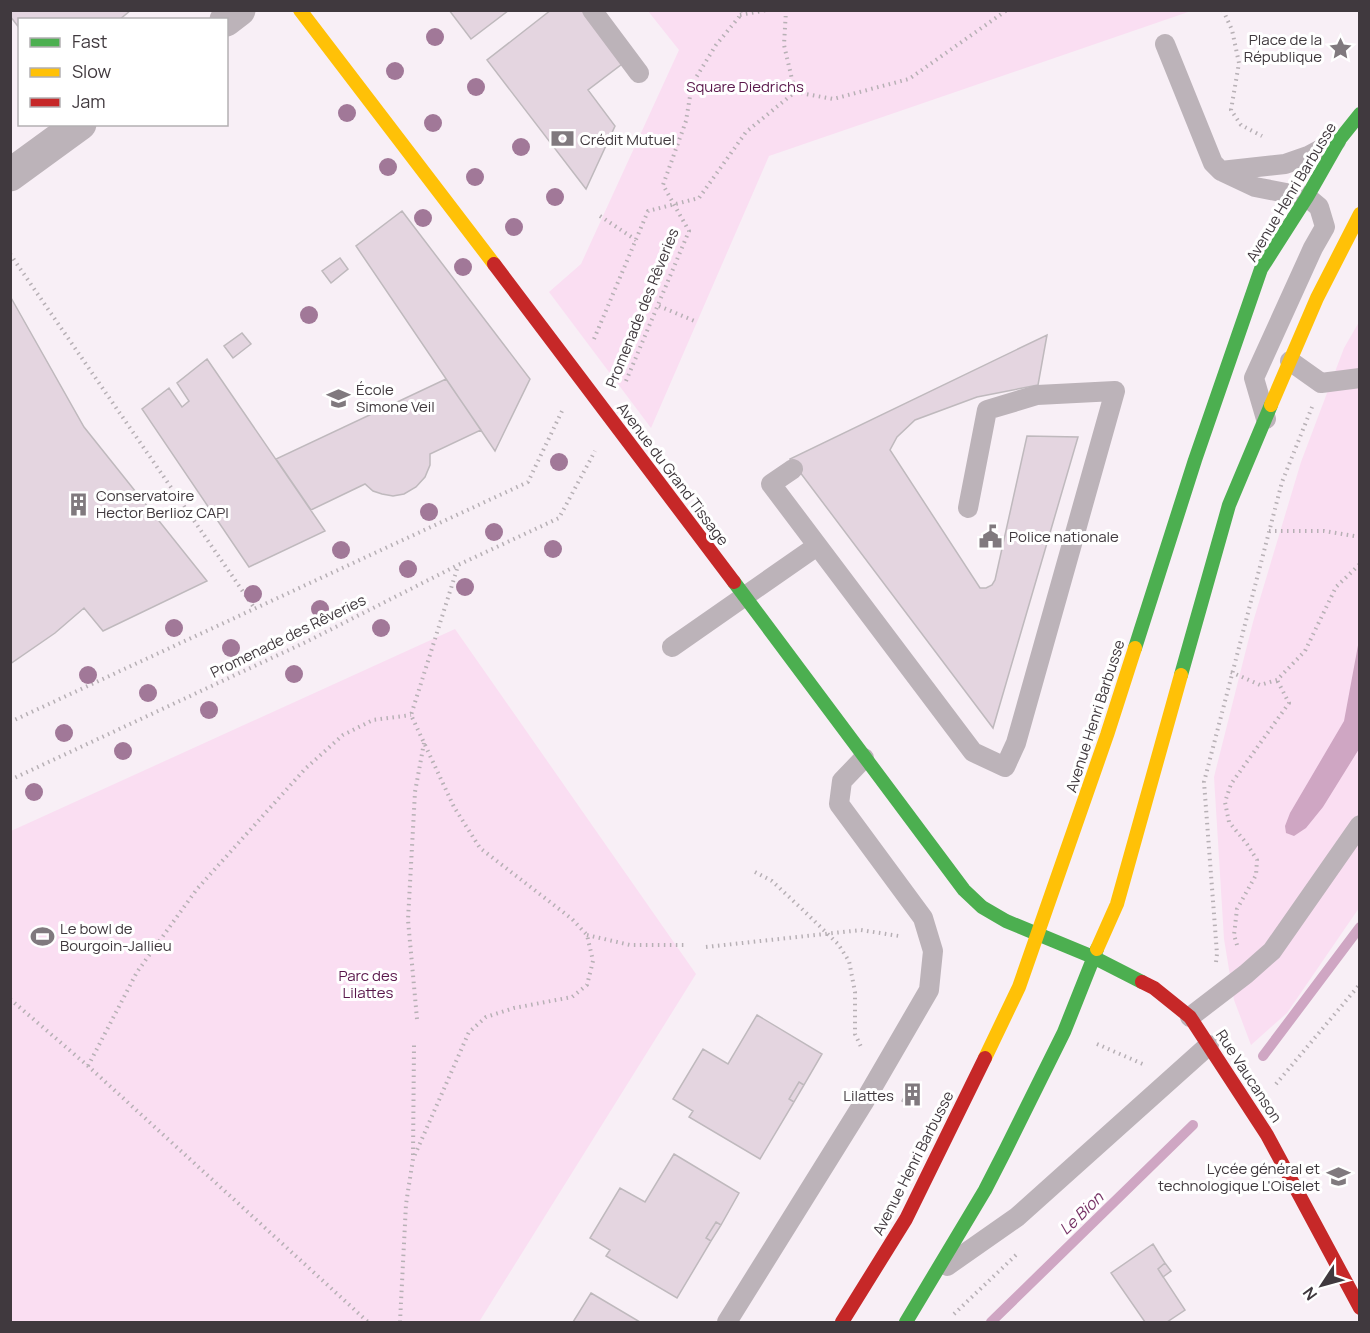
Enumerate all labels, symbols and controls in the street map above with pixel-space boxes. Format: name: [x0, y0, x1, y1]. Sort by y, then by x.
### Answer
legend: [18, 18, 228, 126]
text: Fast: [72, 29, 107, 53]
place label: Place de la République: [1244, 29, 1322, 67]
place icon: Place de la République: [1327, 35, 1353, 61]
text: Slow: [72, 59, 112, 83]
park label: Square Diedrichs: [686, 76, 804, 97]
text: Jam: [72, 89, 106, 113]
street label: Avenue Henri Barbusse: [1241, 118, 1341, 266]
bank icon: Crédit Mutuel: [549, 126, 575, 152]
place label: Crédit Mutuel: [580, 129, 675, 150]
street label: Promenade des Rêveries: [600, 225, 684, 391]
place label: École Simone Veil: [356, 379, 435, 417]
school or university icon: École Simone Veil: [325, 385, 351, 411]
street label: Avenue du Grand Tissage: [612, 398, 734, 550]
place label: Conservatoire Hector Berlioz CAPI: [96, 485, 229, 523]
building icon: Conservatoire Hector Berlioz CAPI: [65, 491, 91, 517]
public building icon: Police nationale: [978, 523, 1004, 549]
place label: Police nationale: [1009, 526, 1119, 547]
street label: Promenade des Rêveries: [207, 589, 369, 683]
street label: Avenue Henri Barbusse: [1060, 637, 1130, 795]
place label: Le bowl de Bourgoin-Jallieu: [60, 918, 172, 956]
sports icon: Le bowl de Bourgoin-Jallieu: [29, 924, 55, 950]
park label: Parc des Lilattes: [338, 965, 398, 1003]
street label: Rue Vaucanson: [1211, 1025, 1287, 1127]
building icon: Lilattes: [899, 1082, 925, 1108]
place label: Lilattes: [843, 1085, 894, 1106]
street label: Avenue Henri Barbusse: [867, 1087, 959, 1239]
place label: Lycée général et technologique L'Oiselet: [1158, 1158, 1320, 1196]
school or university icon: Lycée général et technologique L'Oiselet: [1325, 1164, 1351, 1190]
water label: Le Bion: [1054, 1186, 1108, 1239]
north arrow: [1292, 1255, 1352, 1315]
text: N: [1298, 1283, 1322, 1305]

